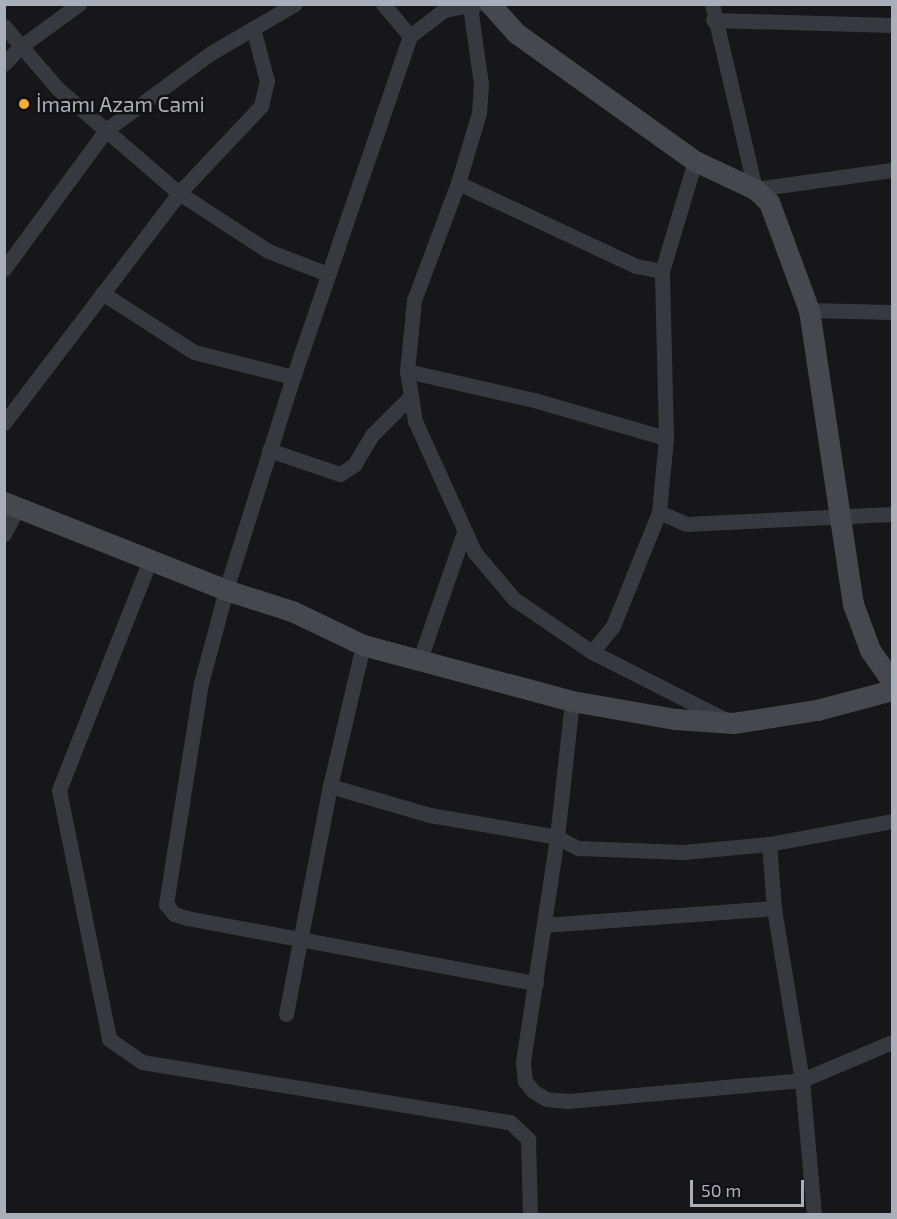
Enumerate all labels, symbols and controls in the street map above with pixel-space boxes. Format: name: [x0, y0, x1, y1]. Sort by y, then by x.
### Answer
place label: İmamı Azam Cami: [36, 91, 205, 117]
marker: İmamı Azam Cami: [17, 97, 31, 111]
scale bar: [693, 1168, 807, 1206]
text: 50 m: [701, 1179, 741, 1201]

